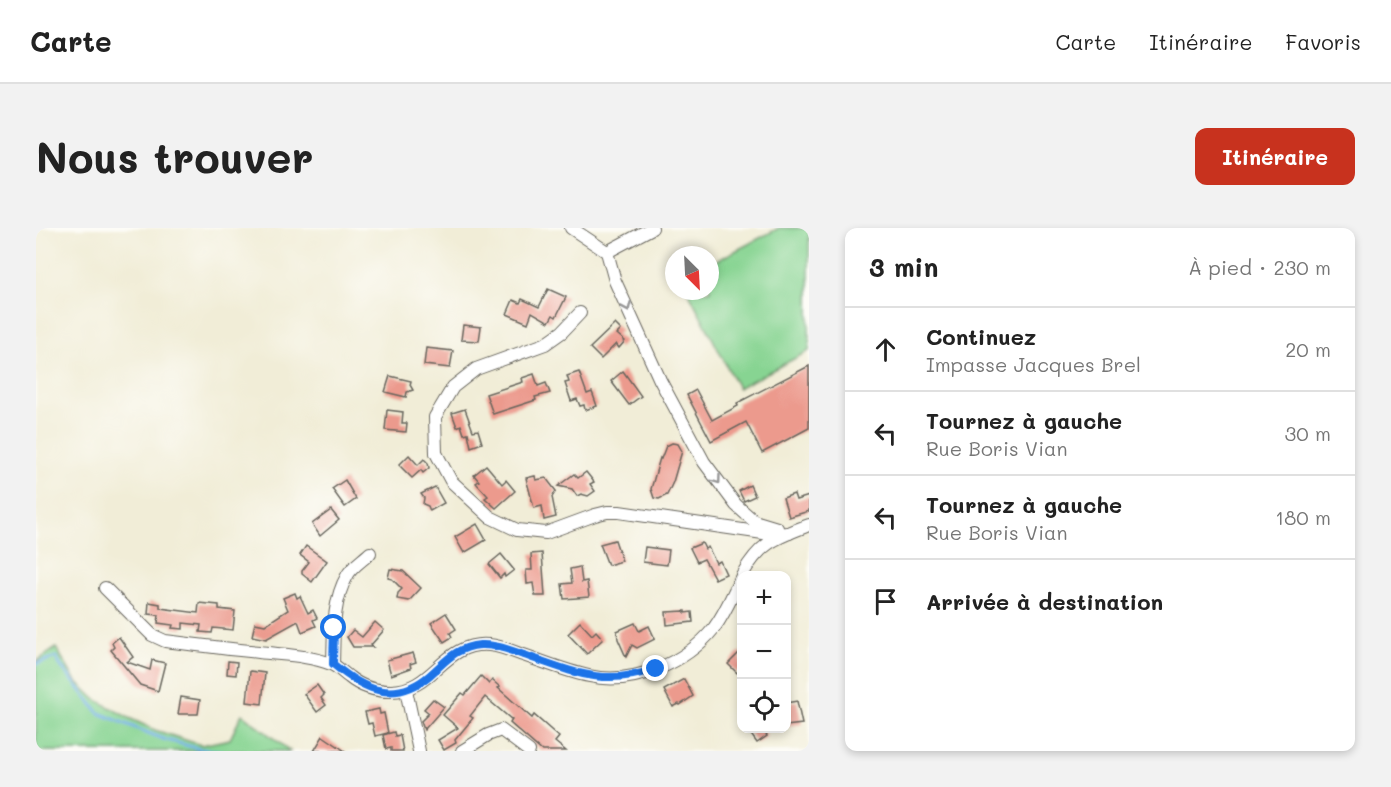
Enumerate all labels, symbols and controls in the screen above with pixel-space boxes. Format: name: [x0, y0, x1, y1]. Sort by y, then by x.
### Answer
text: Carte: [30, 23, 112, 59]
text: Carte: [1055, 28, 1116, 55]
text: Itinéraire: [1149, 28, 1252, 55]
text: Favoris: [1285, 28, 1361, 55]
button: Itinéraire: [1195, 128, 1355, 185]
text: Nous trouver: [36, 129, 314, 184]
north arrow: [665, 246, 719, 300]
text: 3 min: [869, 250, 938, 284]
text: À pied · 230 m: [1188, 254, 1331, 280]
one-way arrow: [620, 301, 632, 312]
text: Continuez: [926, 322, 1036, 351]
icon: ahead: [869, 333, 902, 366]
text: 20 m: [1285, 336, 1331, 362]
text: Impasse Jacques Brel: [926, 351, 1141, 377]
text: Tournez à gauche: [926, 406, 1122, 435]
icon: left: [869, 417, 902, 450]
text: 30 m: [1285, 420, 1331, 446]
text: Rue Boris Vian: [926, 435, 1068, 461]
one-way arrow: [710, 473, 721, 484]
text: Tournez à gauche: [926, 490, 1122, 519]
icon: left: [869, 501, 902, 534]
text: 180 m: [1275, 504, 1331, 530]
text: Rue Boris Vian: [926, 519, 1068, 545]
map controls: [737, 571, 791, 733]
button: +: [737, 571, 791, 625]
icon: arrive: [869, 585, 902, 618]
text: Arrivée à destination: [926, 587, 1163, 616]
route start: [320, 614, 346, 640]
button: −: [737, 625, 791, 679]
route end: [642, 655, 668, 681]
button: locate: [737, 679, 791, 733]

